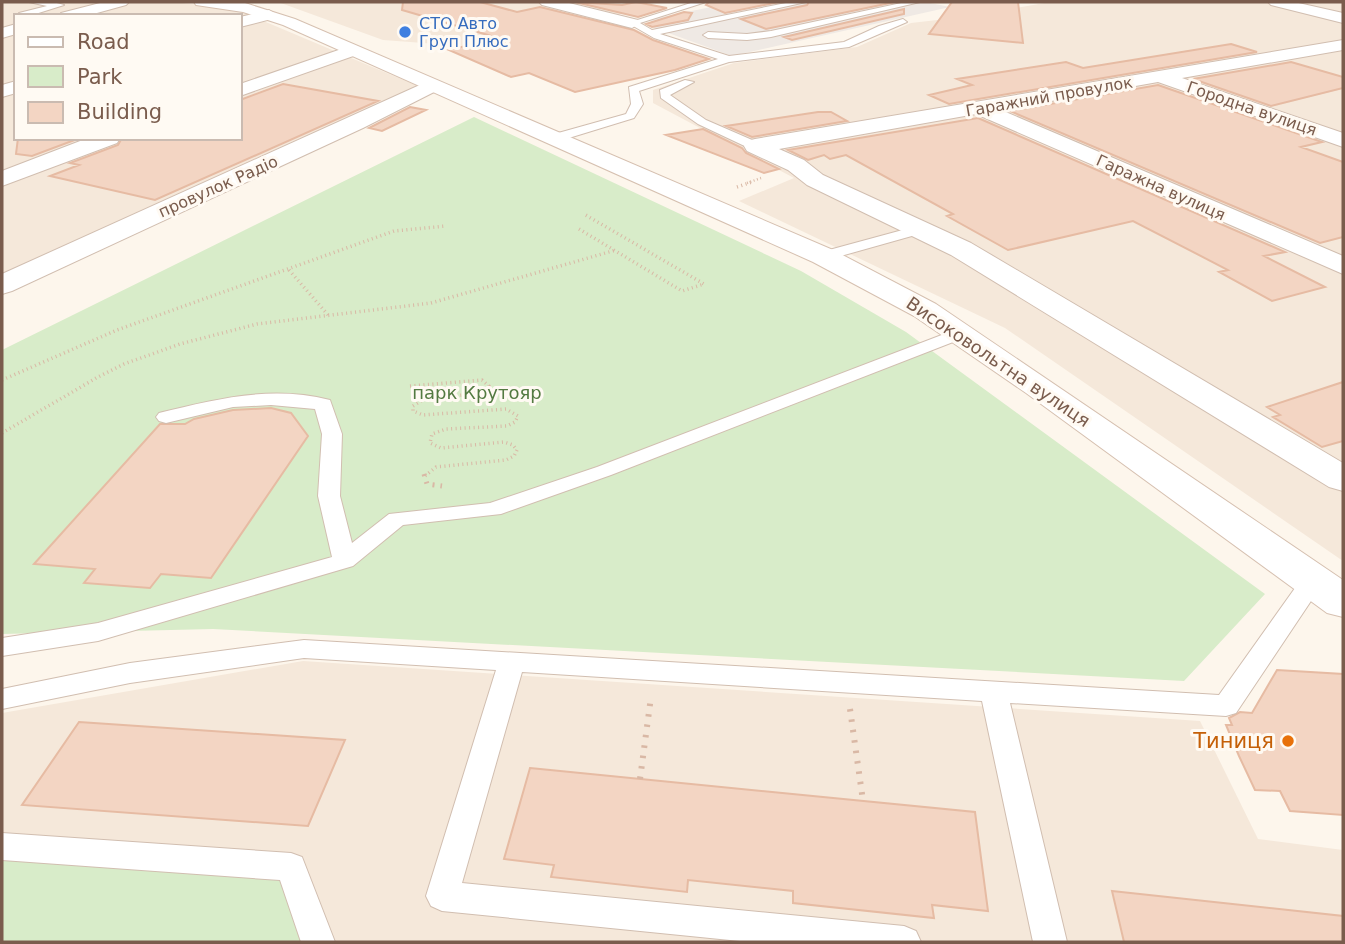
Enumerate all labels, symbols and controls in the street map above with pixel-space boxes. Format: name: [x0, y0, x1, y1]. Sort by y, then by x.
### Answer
legend: [14, 14, 242, 140]
place label: СТО Авто Груп Плюс: [419, 14, 508, 51]
marker: СТО Авто Груп Плюс: [397, 24, 413, 40]
text: Road: [77, 30, 130, 54]
text: Park: [77, 65, 123, 89]
street label: Гаражний провулок: [964, 72, 1134, 121]
street label: Городна вулиця: [1184, 77, 1319, 140]
text: Building: [77, 100, 162, 124]
street label: Гаражна вулиця: [1093, 150, 1228, 224]
street label: провулок Радіо: [155, 152, 281, 221]
street label: Високовольтна вулиця: [902, 292, 1094, 431]
park label: парк Крутояр: [412, 382, 542, 403]
place label: Тиниця: [1192, 729, 1274, 753]
marker: Тиниця: [1280, 733, 1296, 749]

